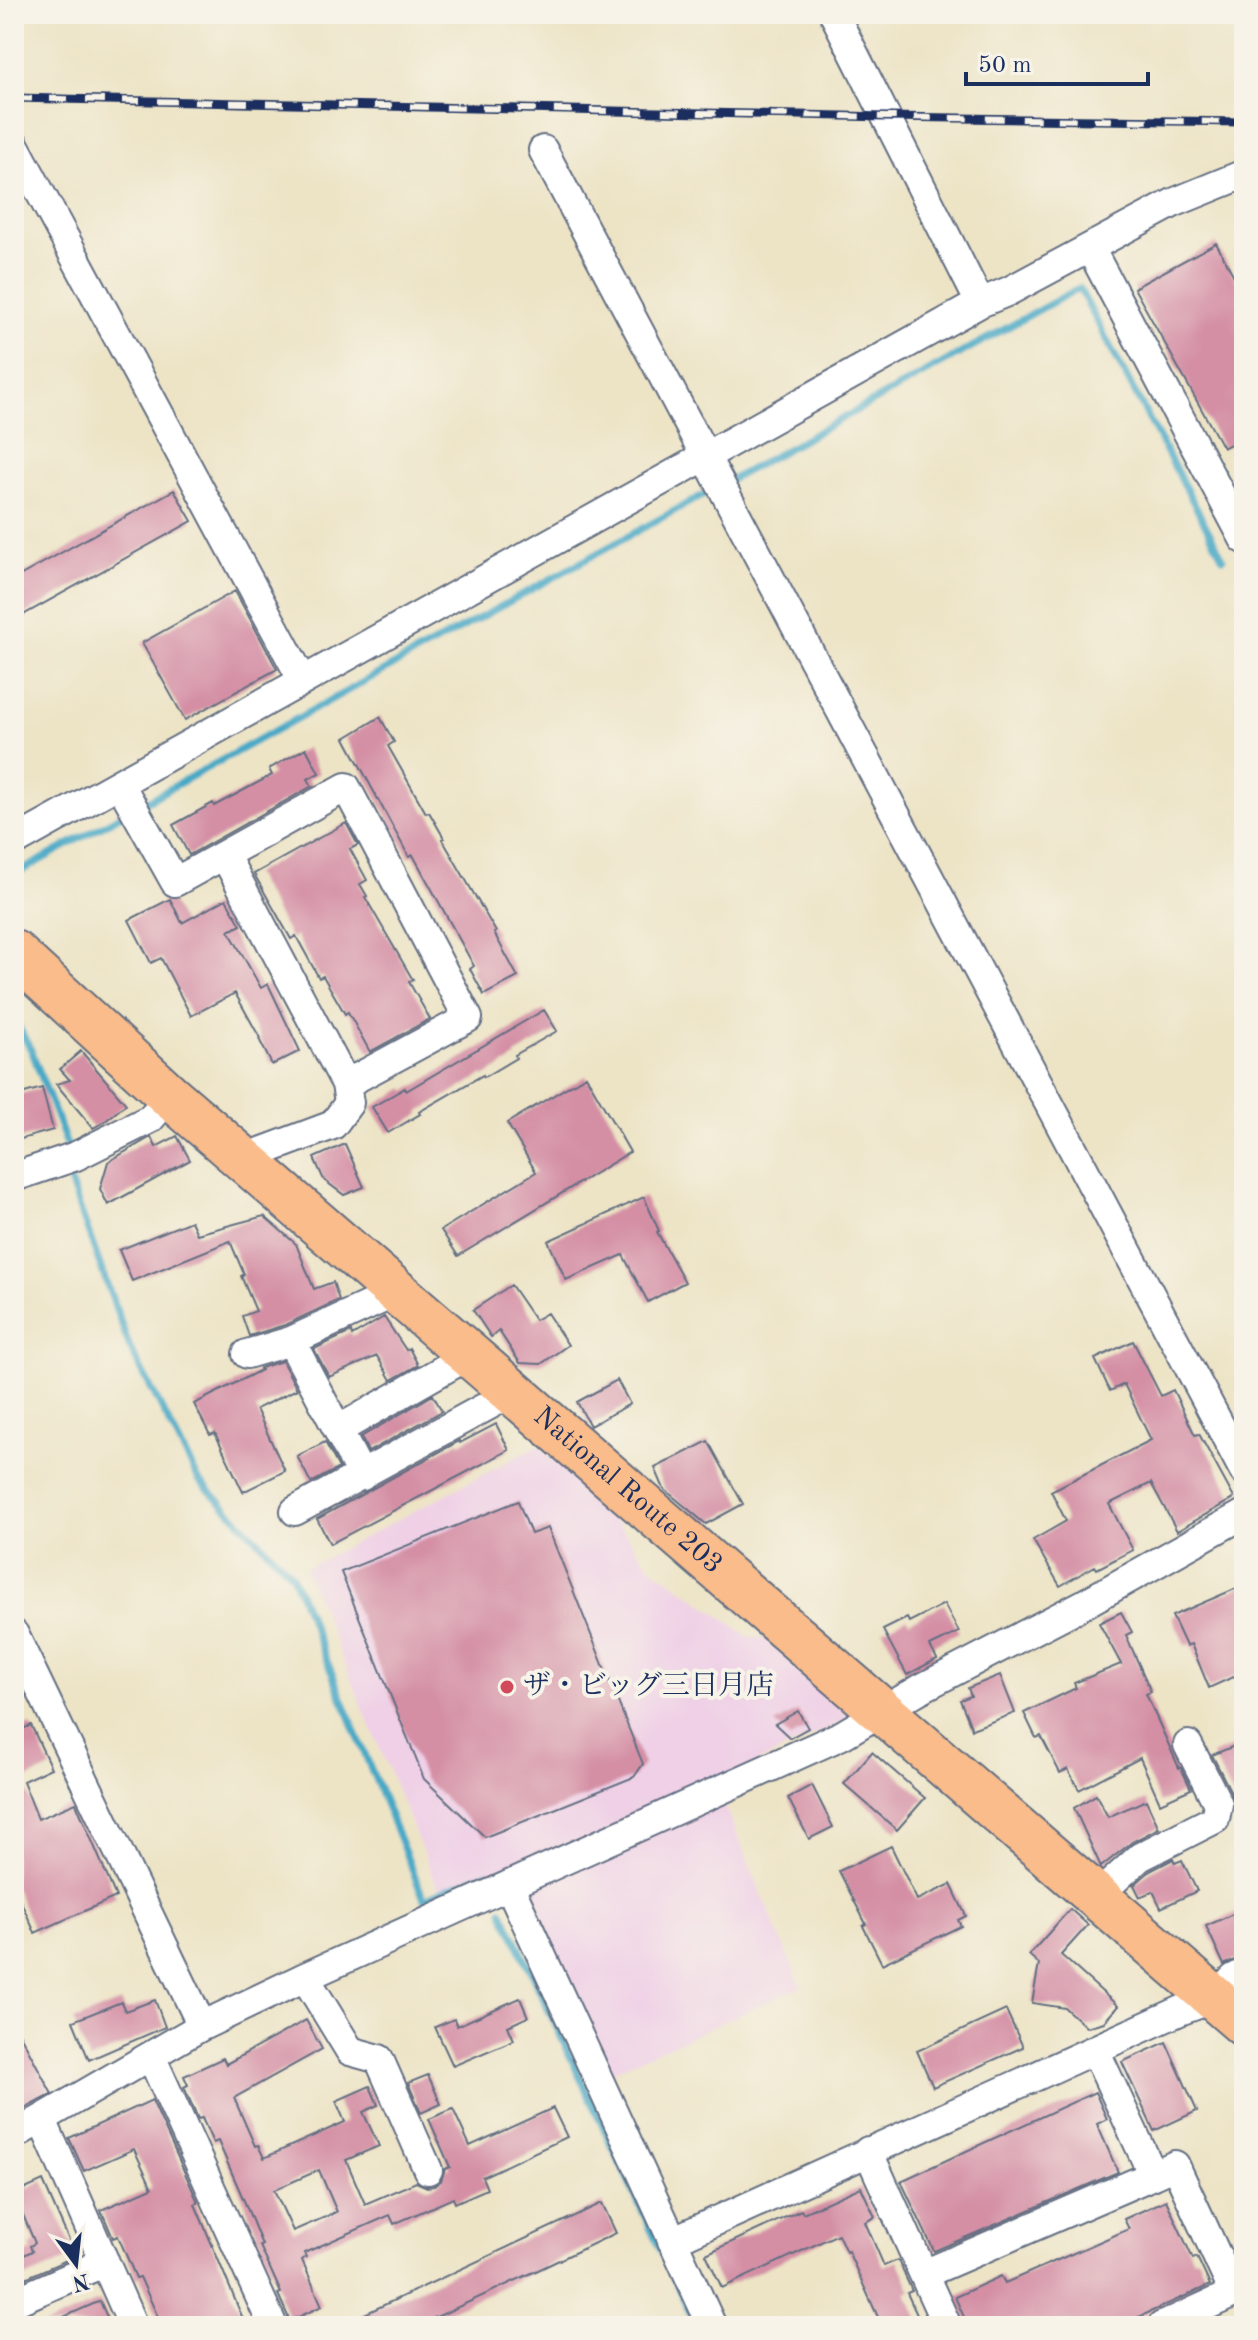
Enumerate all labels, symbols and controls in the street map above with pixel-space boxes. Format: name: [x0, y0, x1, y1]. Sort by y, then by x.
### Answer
scale bar: [966, 36, 1148, 86]
text: 50 m: [978, 54, 1032, 78]
street label: National Route 203: [528, 1402, 727, 1580]
place label: ザ・ビッグ三日月店: [523, 1670, 774, 1701]
marker: ザ・ビッグ三日月店: [498, 1678, 516, 1696]
north arrow: [36, 2224, 116, 2304]
text: N: [70, 2269, 92, 2294]

